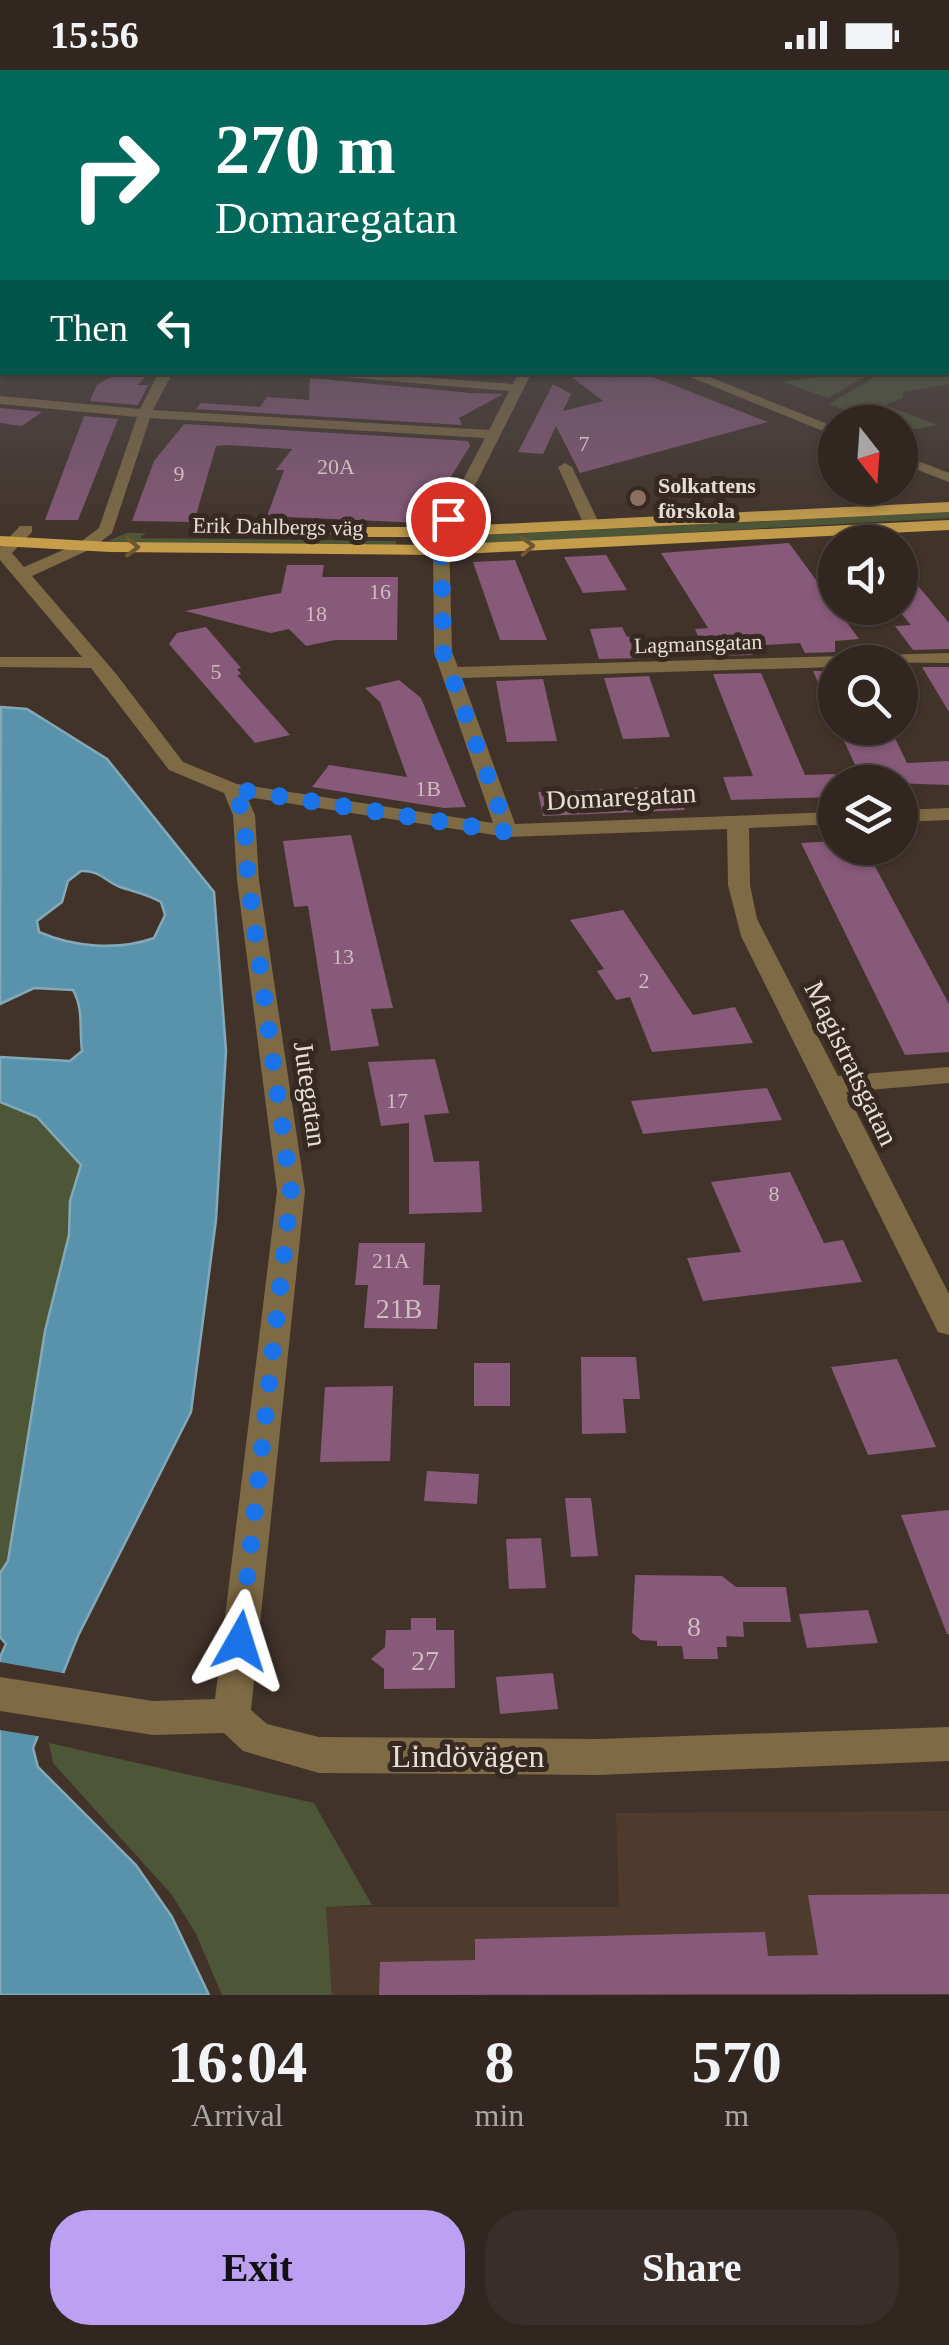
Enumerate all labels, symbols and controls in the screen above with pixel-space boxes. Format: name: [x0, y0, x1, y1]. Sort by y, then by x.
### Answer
text: 15:56: [50, 14, 139, 56]
icon: right: [50, 110, 180, 240]
text: 270 m: [215, 111, 396, 188]
text: Domaregatan: [215, 193, 457, 243]
icon: left: [148, 300, 203, 355]
text: Then: [50, 307, 128, 349]
north arrow: [818, 405, 918, 505]
map controls: [818, 405, 918, 865]
house number: 7: [579, 431, 590, 456]
house number: 20A: [317, 454, 355, 479]
house number: 9: [174, 461, 185, 486]
place label: Solkattens förskola: [658, 473, 756, 523]
pin: [406, 477, 491, 562]
marker: Solkattens förskola: [627, 487, 649, 509]
icon: arrive: [421, 492, 476, 547]
street label: Erik Dahlbergs väg: [192, 513, 364, 540]
button: sound: [818, 525, 918, 625]
one-way arrow: [520, 535, 536, 556]
one-way arrow: [126, 536, 141, 558]
house number: 16: [369, 579, 391, 604]
house number: 18: [305, 601, 327, 626]
street label: Lagmansgatan: [633, 629, 763, 658]
button: search: [818, 645, 918, 745]
house number: 5: [211, 659, 222, 684]
button: layers: [818, 765, 918, 865]
house number: 1B: [415, 776, 441, 801]
street label: Domaregatan: [545, 777, 697, 816]
house number: 13: [332, 944, 354, 969]
house number: 2: [639, 968, 650, 993]
street label: Magistratsgatan: [798, 976, 905, 1150]
street label: Jutegatan: [288, 1040, 333, 1149]
house number: 17: [386, 1088, 408, 1113]
house number: 8: [769, 1181, 780, 1206]
house number: 21A: [372, 1248, 410, 1273]
house number: 21B: [376, 1293, 422, 1324]
position arrow: [188, 1589, 292, 1693]
house number: 8: [687, 1611, 701, 1642]
house number: 27: [411, 1645, 439, 1676]
street label: Lindövägen: [392, 1738, 544, 1774]
text: 16:04: [167, 2029, 307, 2095]
text: 8: [484, 2029, 514, 2095]
text: 570: [692, 2029, 782, 2095]
text: Arrival: [191, 2097, 283, 2133]
text: min: [475, 2097, 524, 2133]
text: m: [724, 2097, 749, 2133]
button: Exit: [50, 2210, 465, 2325]
button: Share: [485, 2210, 899, 2325]

